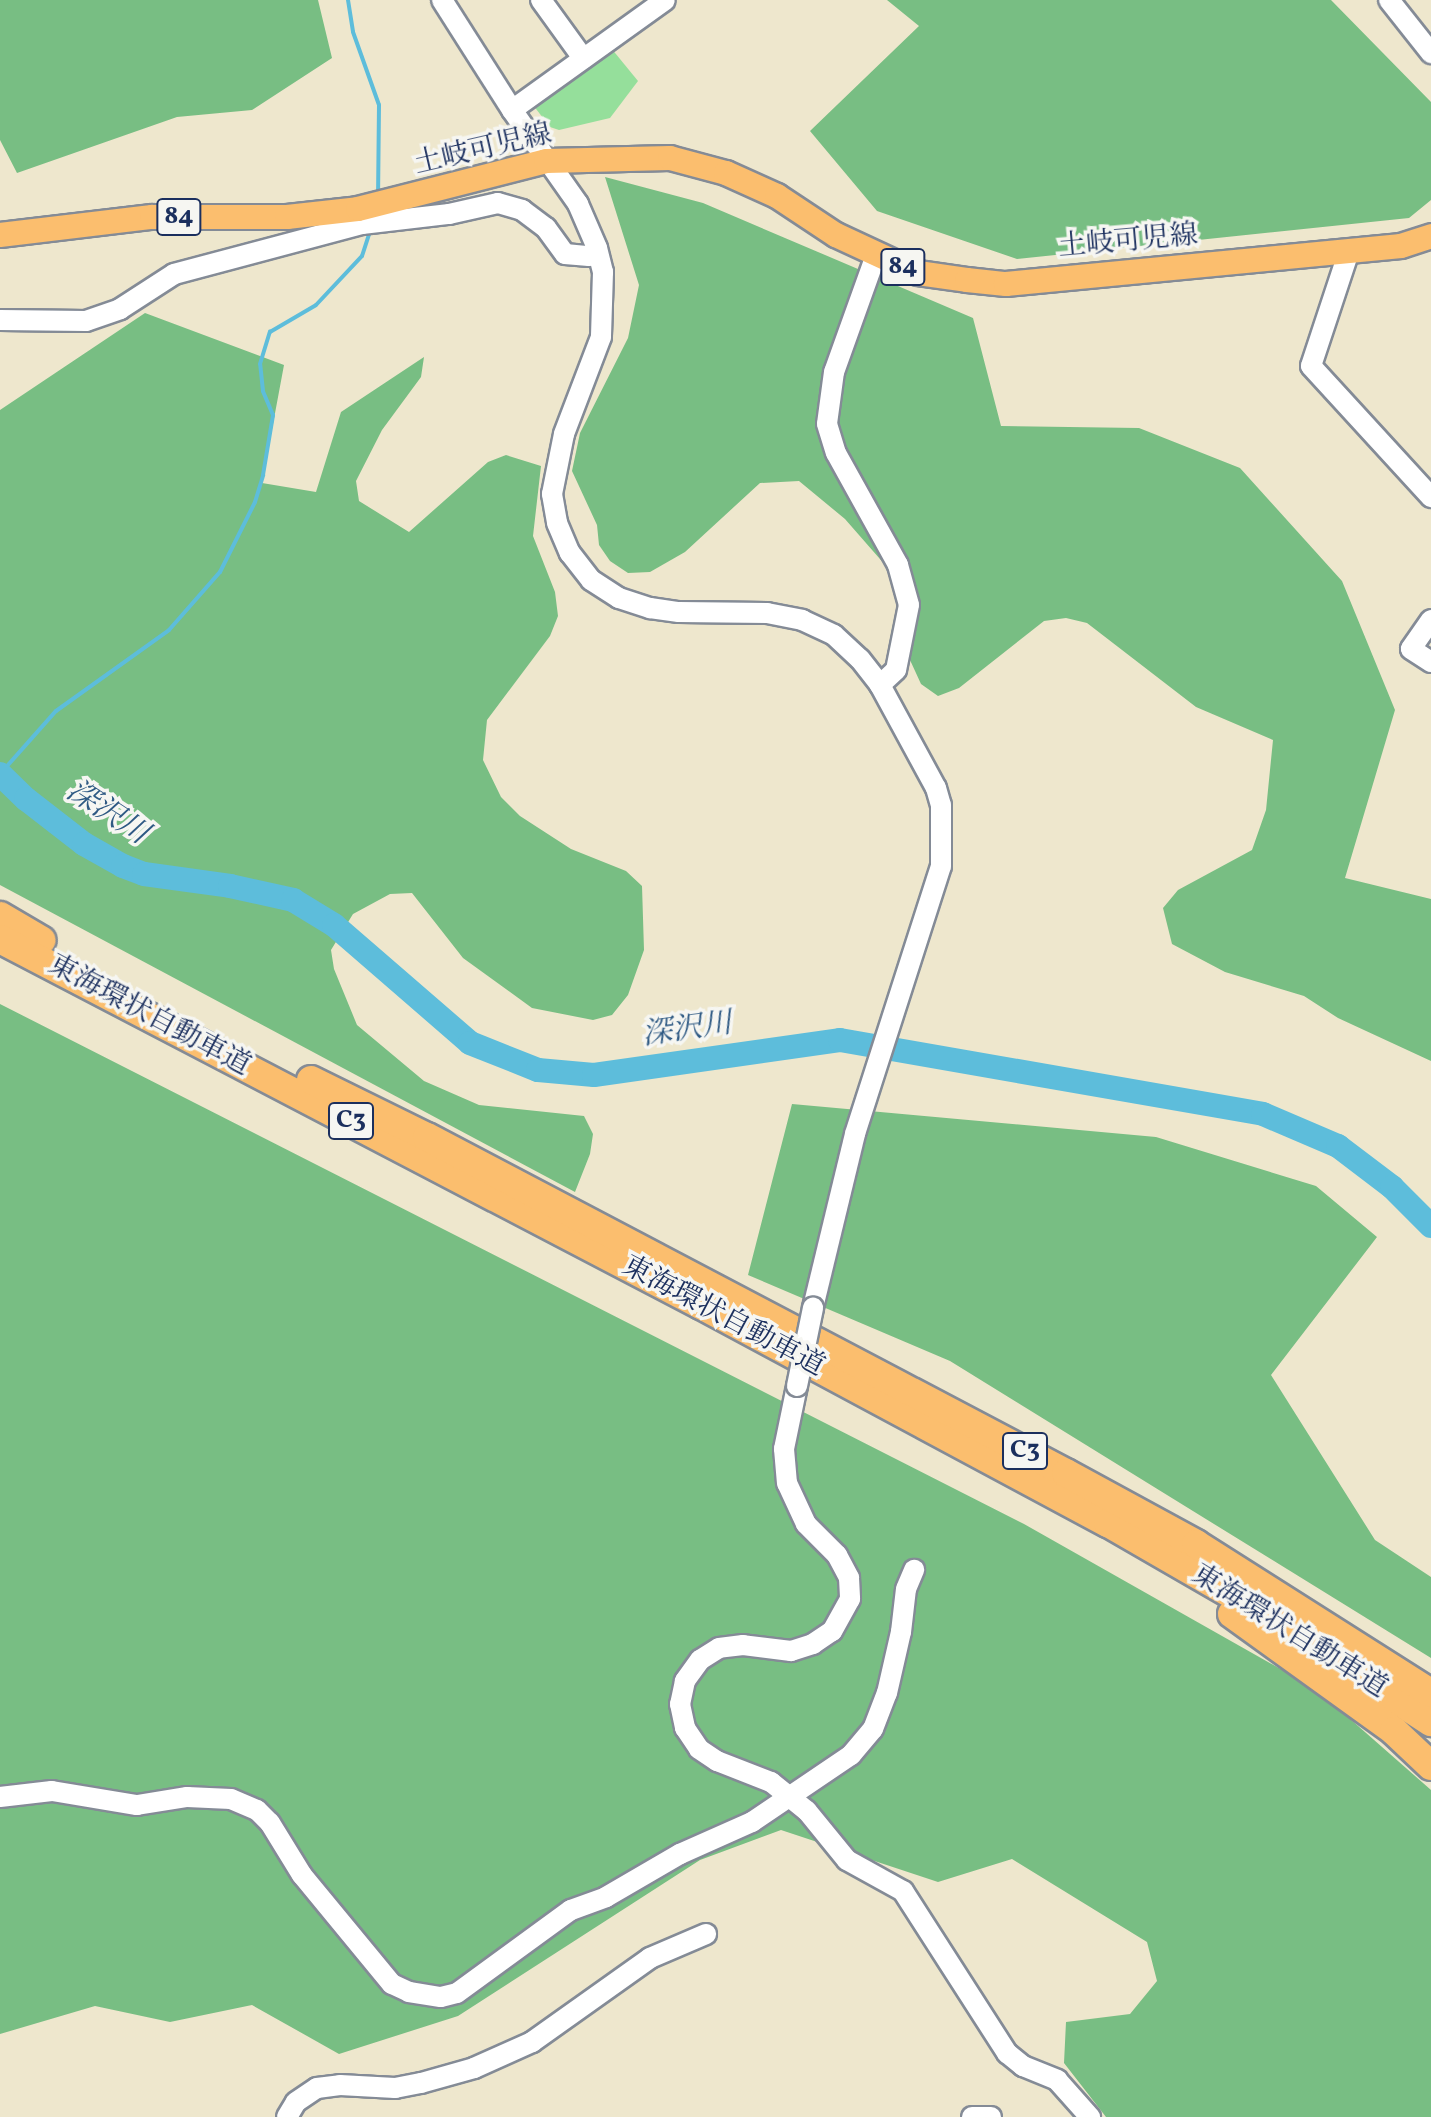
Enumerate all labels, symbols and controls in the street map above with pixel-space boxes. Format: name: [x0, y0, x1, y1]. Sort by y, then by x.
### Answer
street label: 土岐可児線: [411, 118, 555, 182]
road number: 84: [155, 195, 203, 239]
street label: 土岐可児線: [1057, 219, 1199, 265]
road number: 84: [879, 245, 927, 289]
water label: 深沢川: [59, 773, 155, 853]
street label: 東海環状自動車道: [42, 949, 256, 1083]
water label: 深沢川: [640, 1006, 734, 1054]
road number: C3: [327, 1099, 375, 1143]
street label: 東海環状自動車道: [616, 1250, 830, 1384]
road number: C3: [1001, 1429, 1049, 1473]
street label: 東海環状自動車道: [1185, 1558, 1393, 1706]

